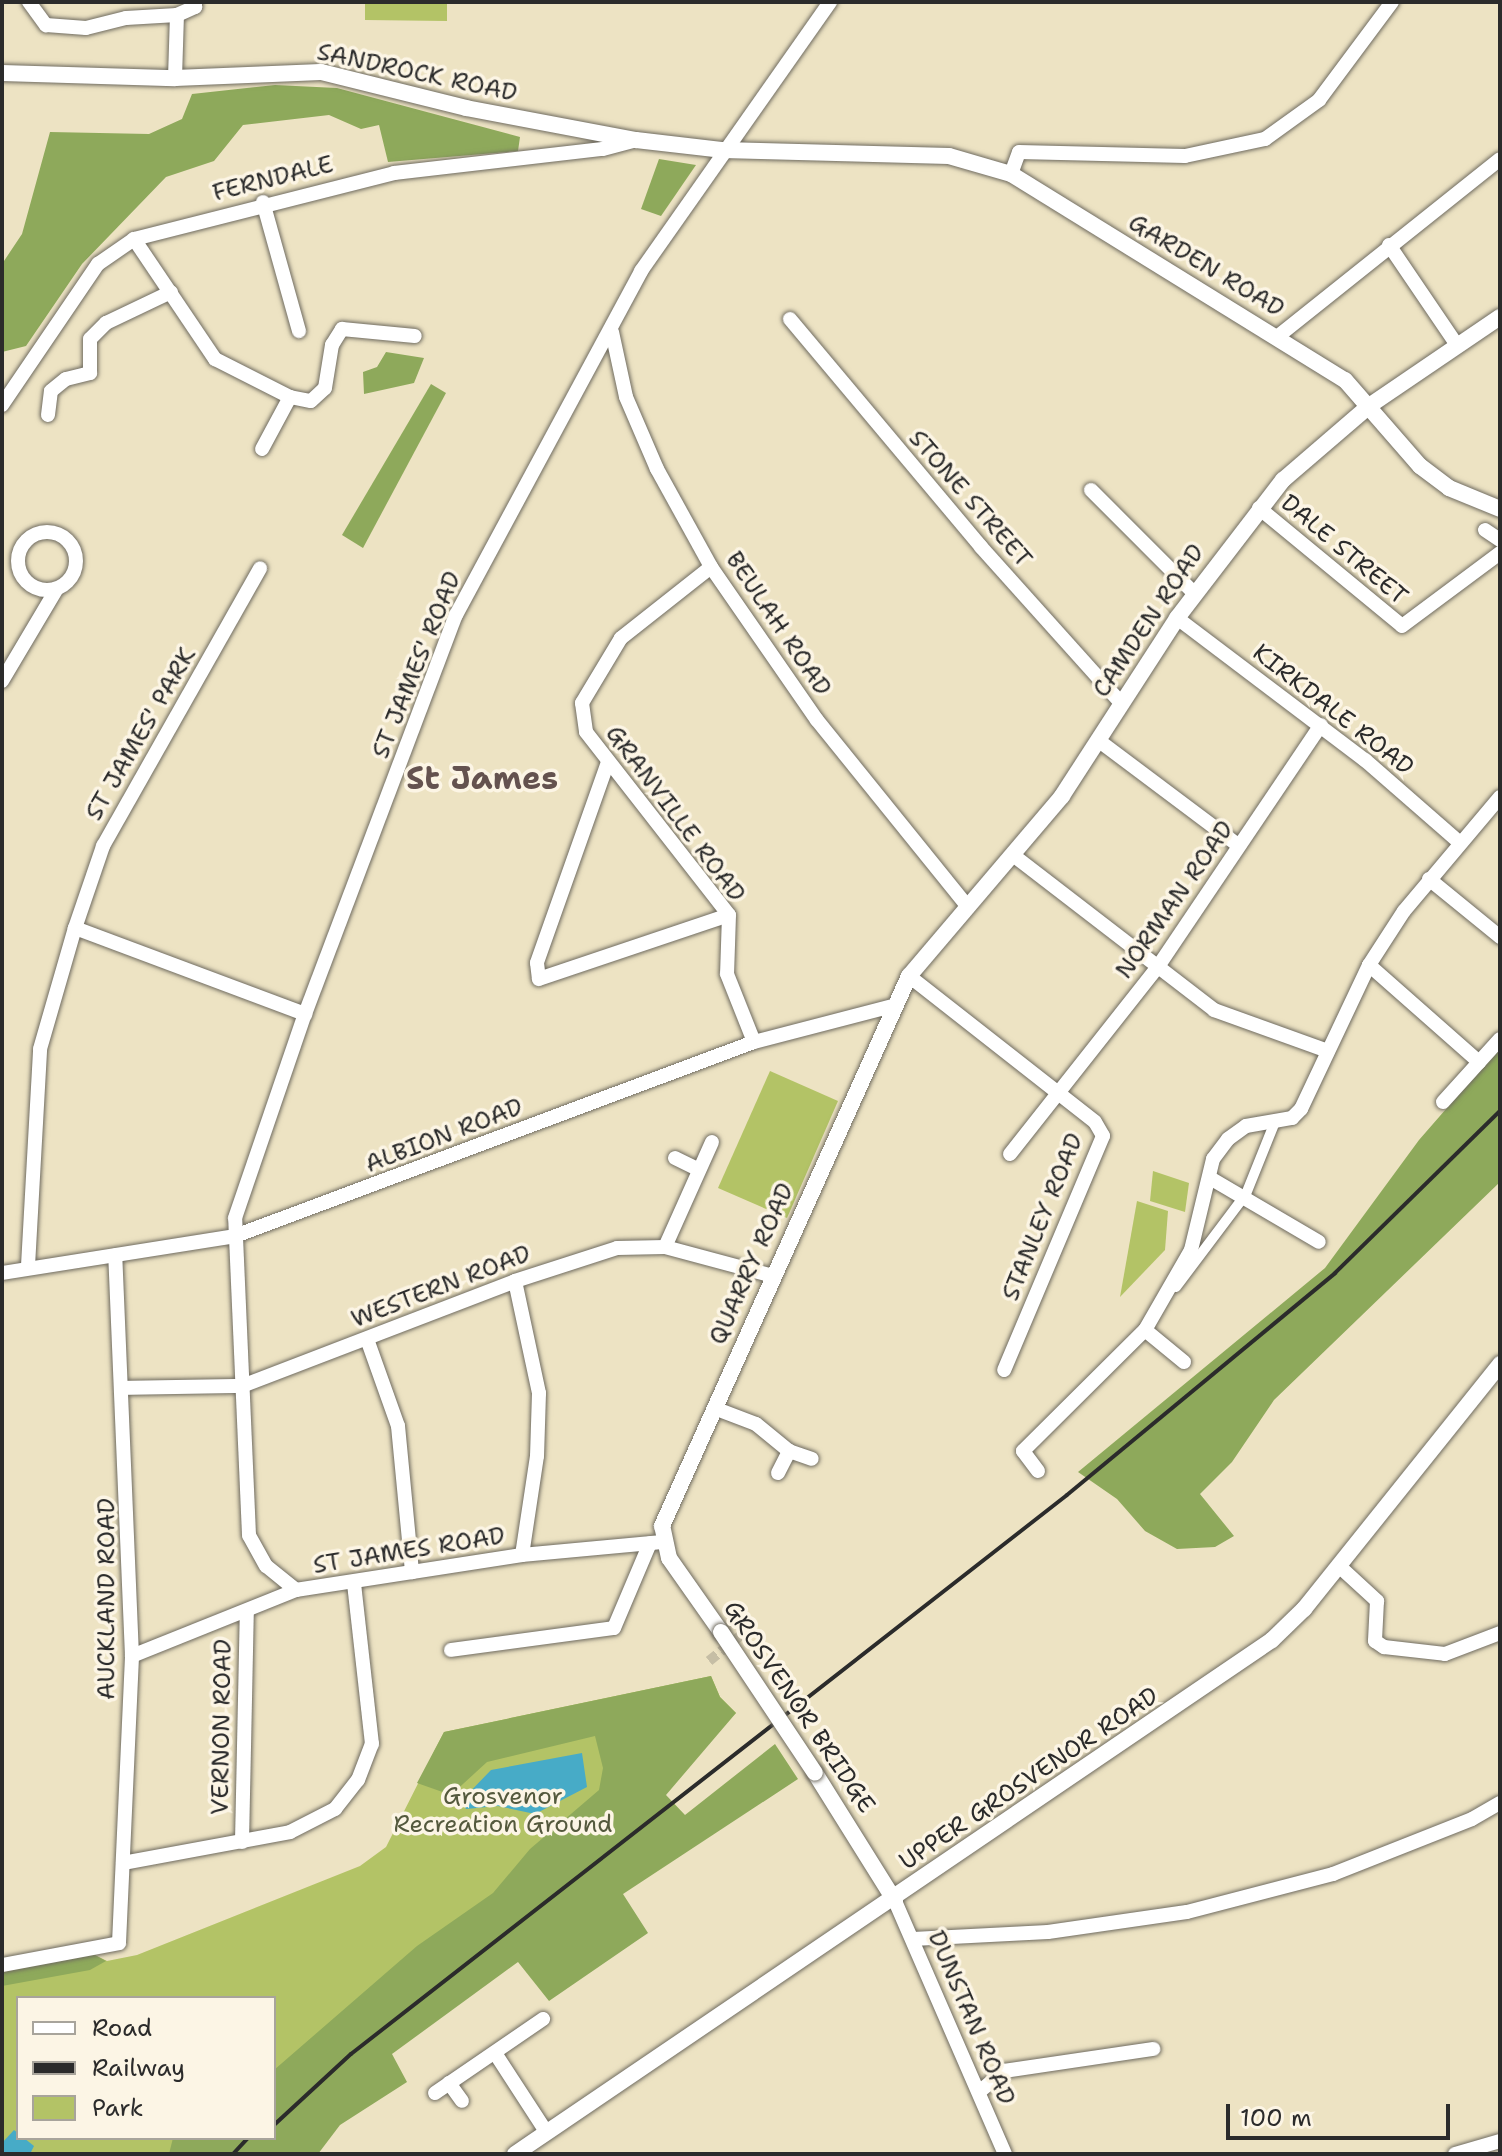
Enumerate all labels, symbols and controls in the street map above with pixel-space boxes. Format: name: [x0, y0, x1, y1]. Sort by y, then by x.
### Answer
street label: SANDROCK ROAD: [314, 38, 520, 108]
street label: FERNDALE: [210, 150, 336, 208]
street label: GARDEN ROAD: [1123, 208, 1289, 324]
street label: STONE STREET: [902, 424, 1038, 574]
street label: DALE STREET: [1275, 489, 1413, 611]
street label: CAMDEN ROAD: [1087, 539, 1211, 703]
street label: BEULAH ROAD: [719, 546, 837, 702]
street label: ST JAMES' ROAD: [366, 567, 468, 763]
street label: KIRKDALE ROAD: [1247, 638, 1419, 782]
street label: ST JAMES' PARK: [80, 642, 202, 826]
street label: GRANVILLE ROAD: [599, 720, 751, 908]
district label: St James: [406, 759, 558, 797]
street label: NORMAN ROAD: [1110, 816, 1240, 984]
street label: ALBION ROAD: [361, 1093, 527, 1179]
street label: STANLEY ROAD: [996, 1129, 1090, 1305]
street label: QUARRY ROAD: [704, 1179, 800, 1349]
street label: WESTERN ROAD: [347, 1240, 535, 1334]
street label: AUCKLAND ROAD: [93, 1498, 121, 1700]
street label: ST JAMES ROAD: [311, 1522, 507, 1580]
street label: GROSVENOR BRIDGE: [717, 1595, 881, 1819]
street label: VERNON ROAD: [206, 1639, 238, 1815]
street label: UPPER GROSVENOR ROAD: [894, 1682, 1164, 1876]
park label: Grosvenor Recreation Ground: [393, 1783, 613, 1839]
street label: DUNSTAN ROAD: [921, 1927, 1021, 2109]
legend: [16, 1996, 276, 2140]
text: Road: [92, 2012, 152, 2044]
text: Railway: [92, 2052, 185, 2084]
scale bar: [1230, 2088, 1454, 2138]
text: Park: [92, 2092, 144, 2124]
text: 100 m: [1240, 2102, 1312, 2134]

